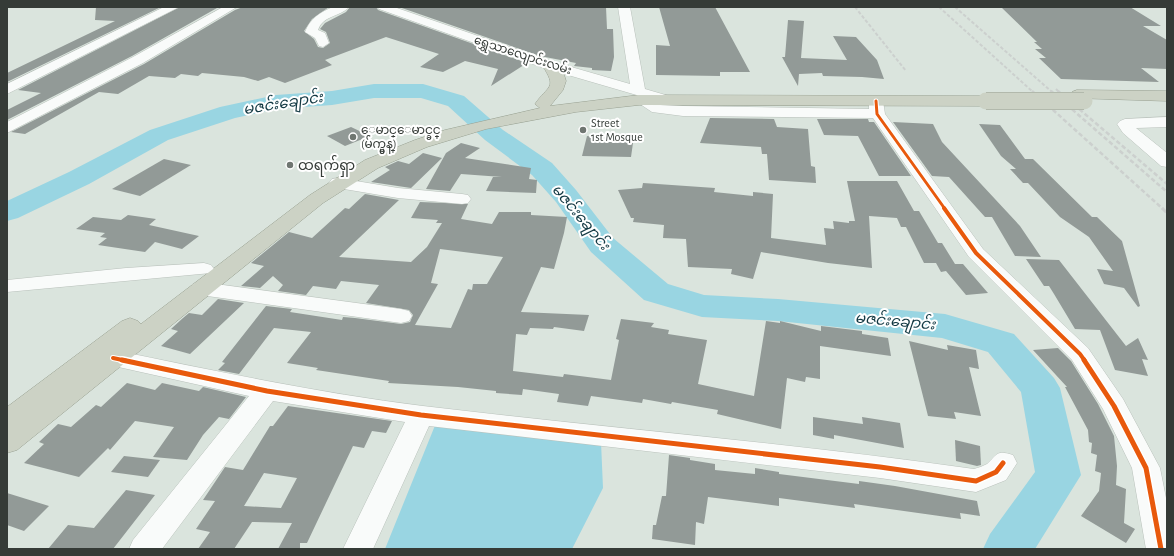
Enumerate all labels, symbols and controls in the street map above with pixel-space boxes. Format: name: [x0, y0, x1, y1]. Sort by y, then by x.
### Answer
street label: ရွှေသာလျောင်းလမ်း: [471, 31, 574, 80]
water label: မဇင်းချောင်း: [242, 86, 325, 121]
place label: Street 1st Mosque: [591, 117, 643, 143]
place label: ေမာင္ေမာင္ခင္ (မ်က္မွန္): [361, 124, 441, 154]
marker: Street 1st Mosque: [578, 125, 588, 135]
marker: ေမာင္ေမာင္ခင္ (မ်က္မွန္): [348, 132, 358, 142]
place label: ထရက်ရှာ: [298, 155, 355, 177]
marker: ထရက်ရှာ: [285, 160, 295, 170]
water label: မဇင်းချောင်း: [546, 179, 616, 256]
water label: မဇင်းချောင်း: [854, 307, 937, 337]

